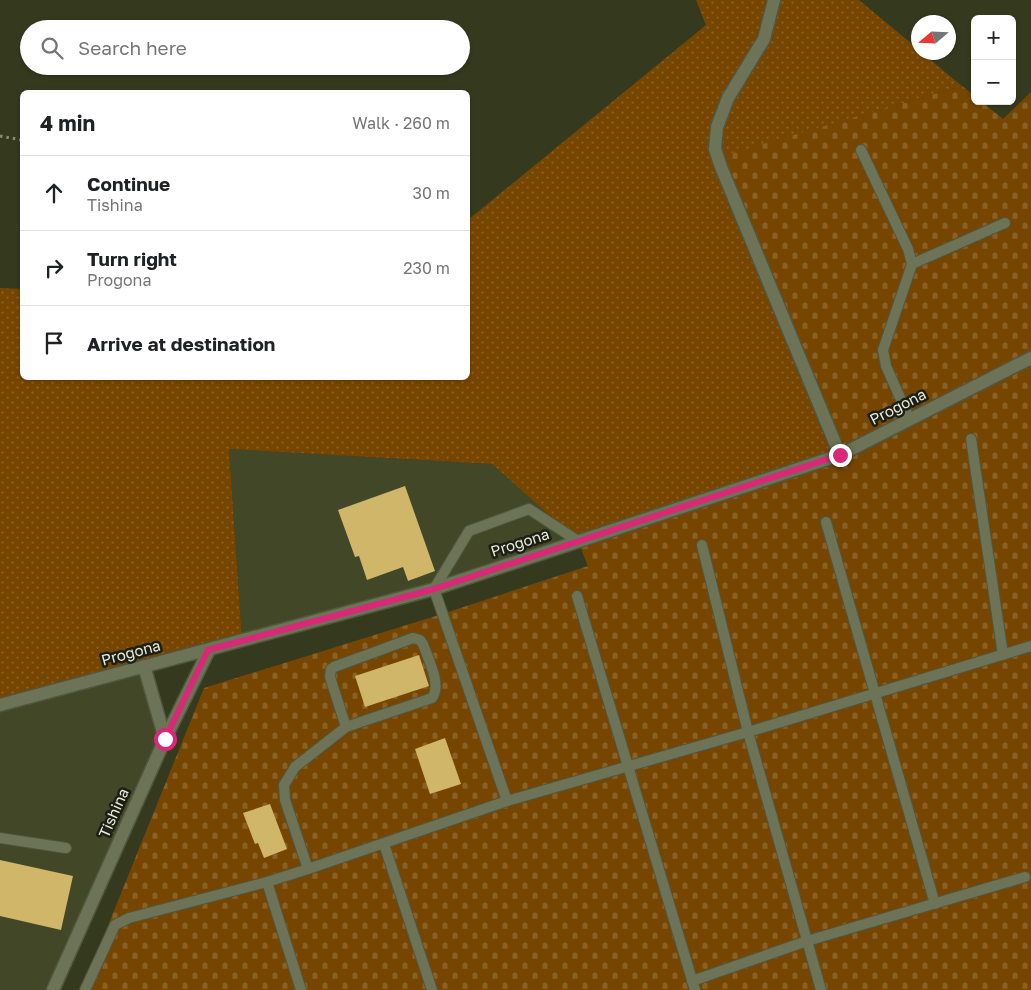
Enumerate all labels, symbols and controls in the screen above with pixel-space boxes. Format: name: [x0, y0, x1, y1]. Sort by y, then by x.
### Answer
north arrow: [911, 15, 956, 60]
map controls: [971, 15, 1016, 105]
button: +: [971, 15, 1016, 60]
search box: [20, 20, 470, 75]
icon: search: [38, 34, 66, 62]
text: Search here: [78, 36, 187, 59]
button: −: [971, 60, 1016, 105]
text: 4 min: [40, 110, 95, 136]
text: Walk · 260 m: [352, 113, 450, 133]
text: Continue: [87, 172, 170, 195]
icon: ahead: [40, 179, 68, 207]
text: 30 m: [413, 183, 450, 203]
text: Tishina: [87, 195, 143, 215]
text: Turn right: [87, 247, 177, 270]
icon: right: [40, 254, 68, 282]
text: 230 m: [403, 258, 450, 278]
text: Progona: [87, 270, 151, 290]
icon: arrive: [40, 329, 68, 357]
text: Arrive at destination: [87, 332, 275, 355]
street label: Progona: [867, 384, 929, 428]
route end: [829, 444, 852, 467]
street label: Progona: [488, 524, 551, 560]
street label: Progona: [99, 636, 162, 669]
route start: [154, 728, 177, 751]
street label: Tishina: [94, 785, 132, 840]

